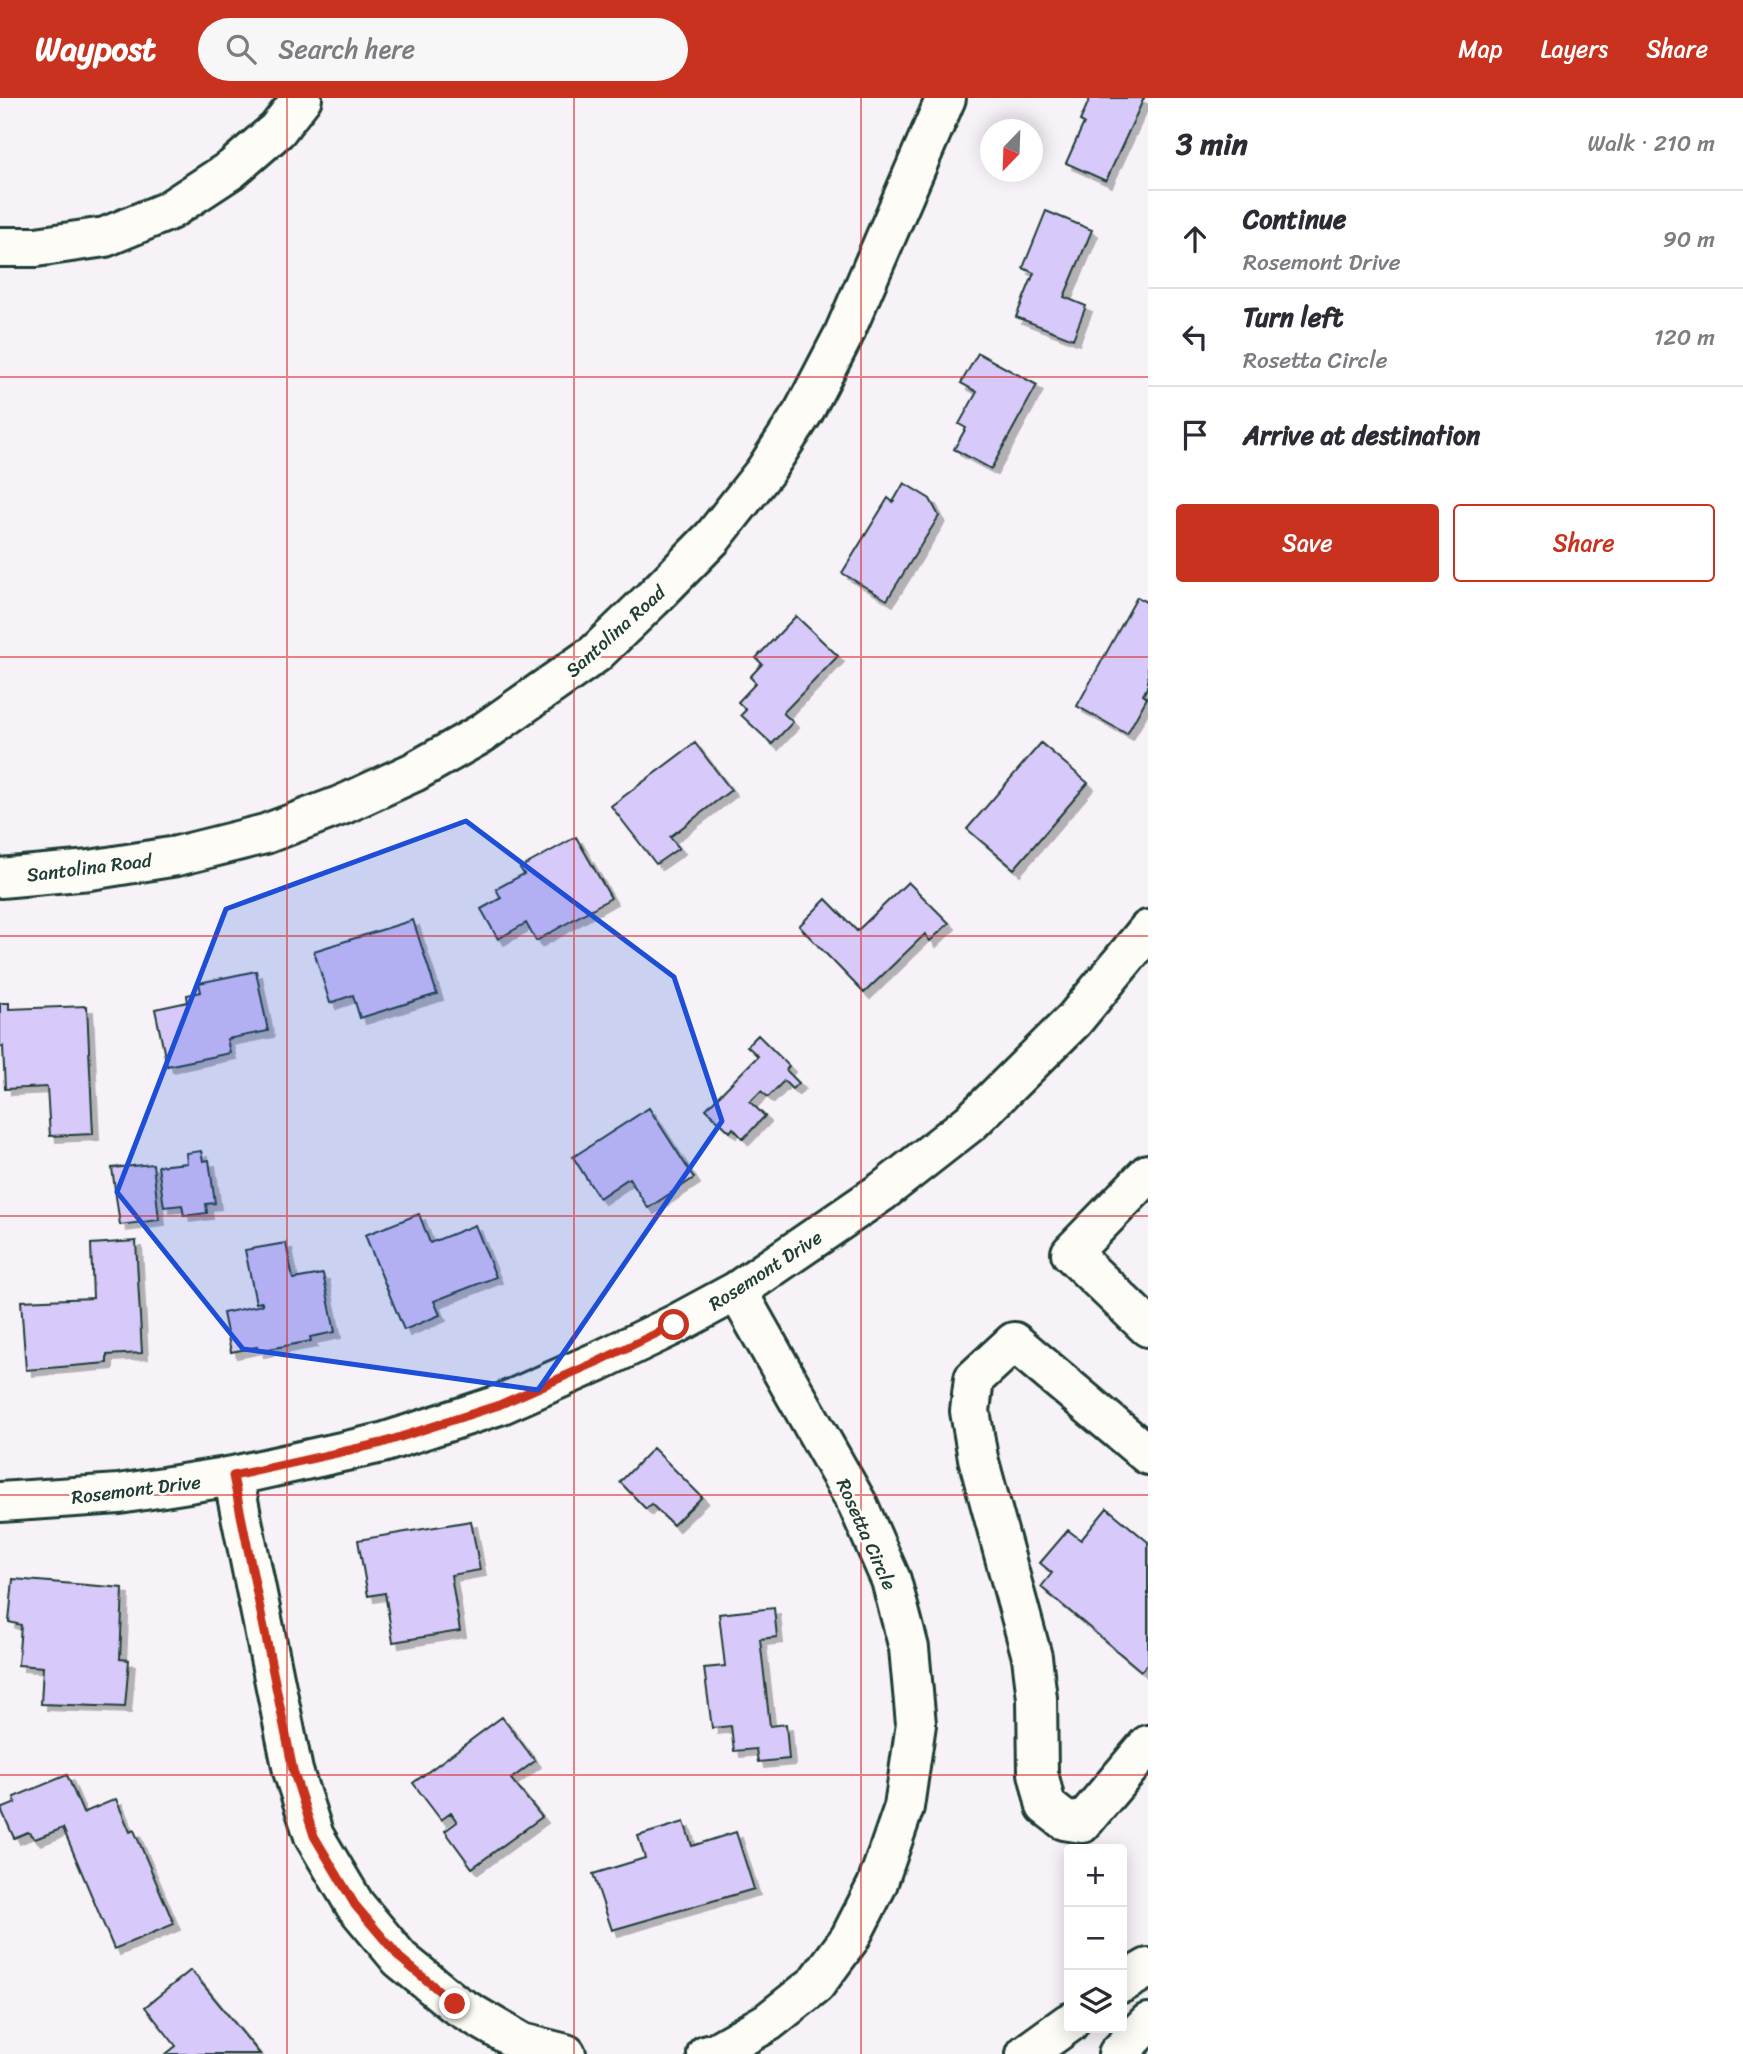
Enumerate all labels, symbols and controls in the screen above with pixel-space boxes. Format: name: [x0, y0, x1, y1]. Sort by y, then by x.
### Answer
search box: [198, 18, 688, 81]
text: Waypost: [35, 20, 156, 78]
text: Search here: [278, 26, 415, 72]
text: Map: [1458, 28, 1503, 70]
text: Layers: [1541, 28, 1608, 70]
text: Share: [1646, 28, 1708, 70]
icon: search: [222, 30, 260, 68]
text: 3 min: [1176, 117, 1248, 171]
north arrow: [980, 119, 1043, 182]
text: Walk · 210 m: [1588, 123, 1715, 164]
text: Continue: [1243, 196, 1346, 242]
text: 90 m: [1663, 219, 1715, 260]
icon: ahead: [1176, 220, 1214, 258]
text: Rosemont Drive: [1243, 242, 1401, 283]
text: Turn left: [1243, 294, 1343, 340]
text: 120 m: [1654, 317, 1715, 358]
icon: left: [1176, 318, 1214, 356]
text: Rosetta Circle: [1243, 340, 1388, 381]
text: Arrive at destination: [1243, 412, 1480, 458]
icon: arrive: [1176, 416, 1214, 454]
button: Save: [1176, 504, 1439, 582]
button: Share: [1453, 504, 1715, 582]
street label: Santolina Road: [558, 576, 674, 686]
street label: Santolina Road: [25, 843, 154, 892]
street label: Rosemont Drive: [702, 1221, 829, 1320]
route start: [658, 1309, 689, 1340]
street label: Rosemont Drive: [69, 1465, 203, 1514]
street label: Rosetta Circle: [827, 1473, 906, 1596]
map controls: [1064, 1844, 1127, 2033]
button: +: [1064, 1844, 1127, 1907]
button: −: [1064, 1907, 1127, 1970]
button: layers: [1064, 1970, 1127, 2033]
route end: [439, 1988, 470, 2019]

